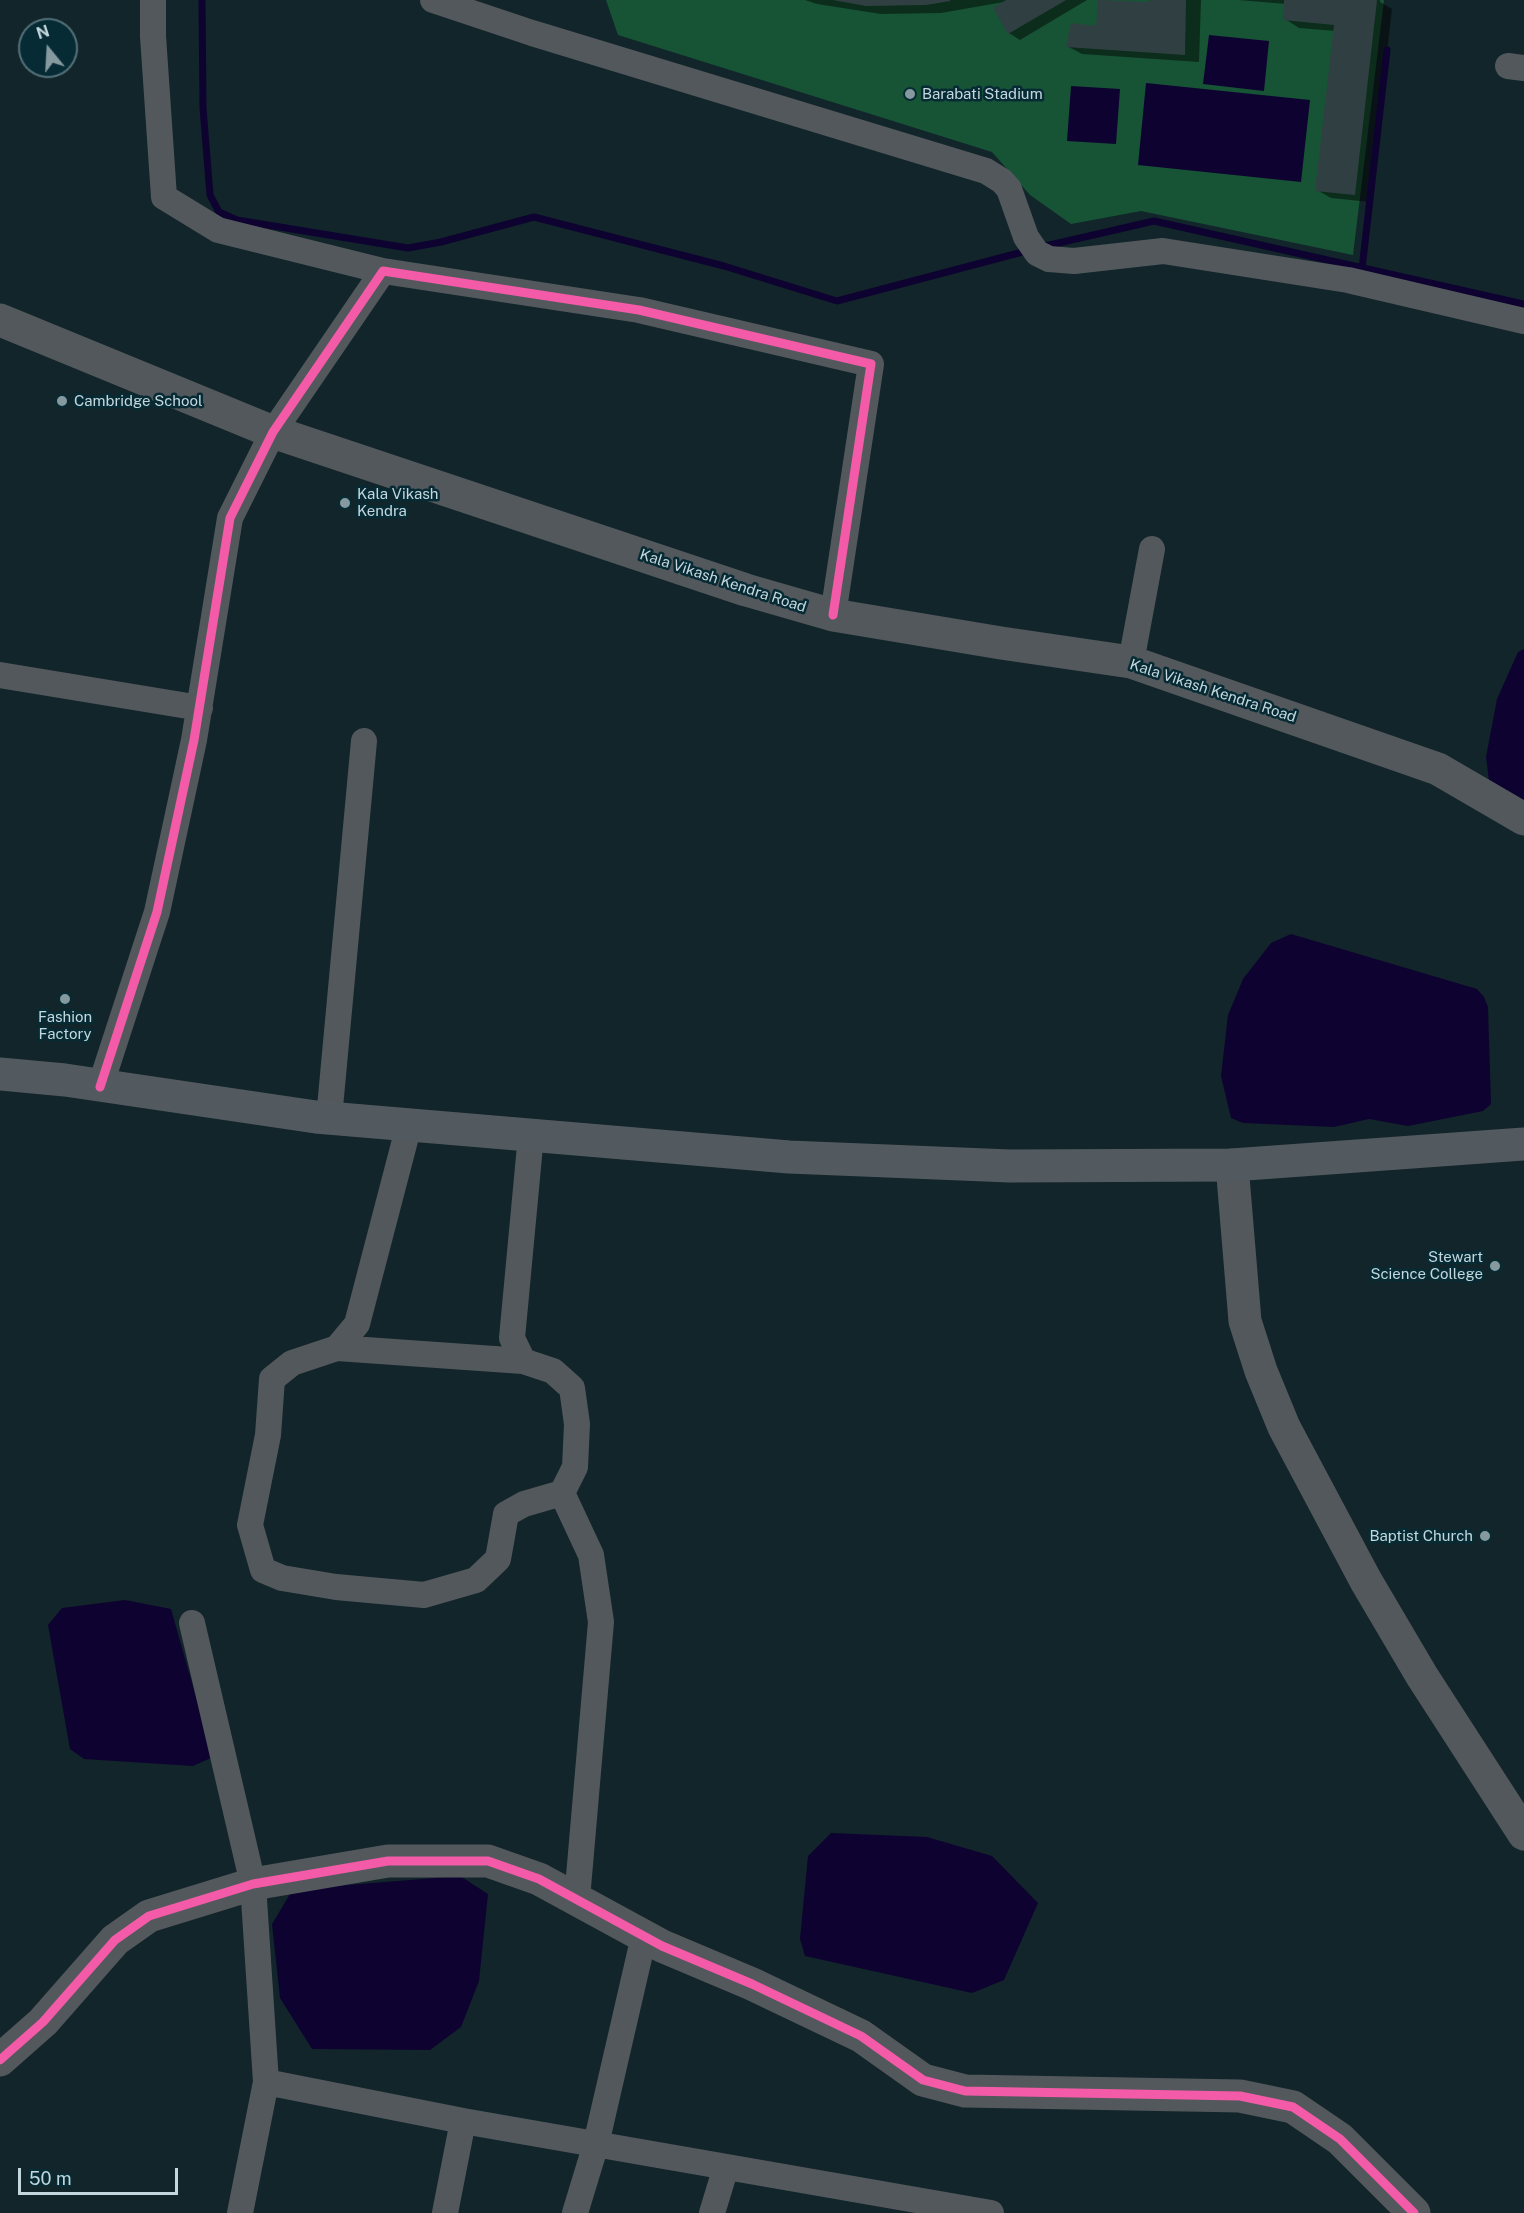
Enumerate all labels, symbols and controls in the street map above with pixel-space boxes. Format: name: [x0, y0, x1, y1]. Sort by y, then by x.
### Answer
north arrow: [18, 18, 78, 78]
text: N: [34, 21, 52, 43]
place label: Barabati Stadium: [922, 85, 1043, 103]
marker: Barabati Stadium: [903, 87, 917, 101]
place label: Cambridge School: [74, 392, 202, 410]
marker: Cambridge School: [55, 394, 69, 408]
place label: Kala Vikash Kendra: [357, 485, 438, 520]
marker: Kala Vikash Kendra: [338, 496, 352, 510]
street label: Kala Vikash Kendra Road: [637, 546, 809, 616]
street label: Kala Vikash Kendra Road: [1127, 656, 1299, 726]
marker: Fashion Factory: [58, 992, 72, 1006]
place label: Fashion Factory: [38, 1008, 92, 1043]
place label: Stewart Science College: [1370, 1248, 1483, 1283]
marker: Stewart Science College: [1488, 1259, 1502, 1273]
place label: Baptist Church: [1369, 1527, 1473, 1545]
marker: Baptist Church: [1478, 1529, 1492, 1543]
scale bar: [21, 2156, 182, 2194]
text: 50 m: [29, 2168, 72, 2189]

